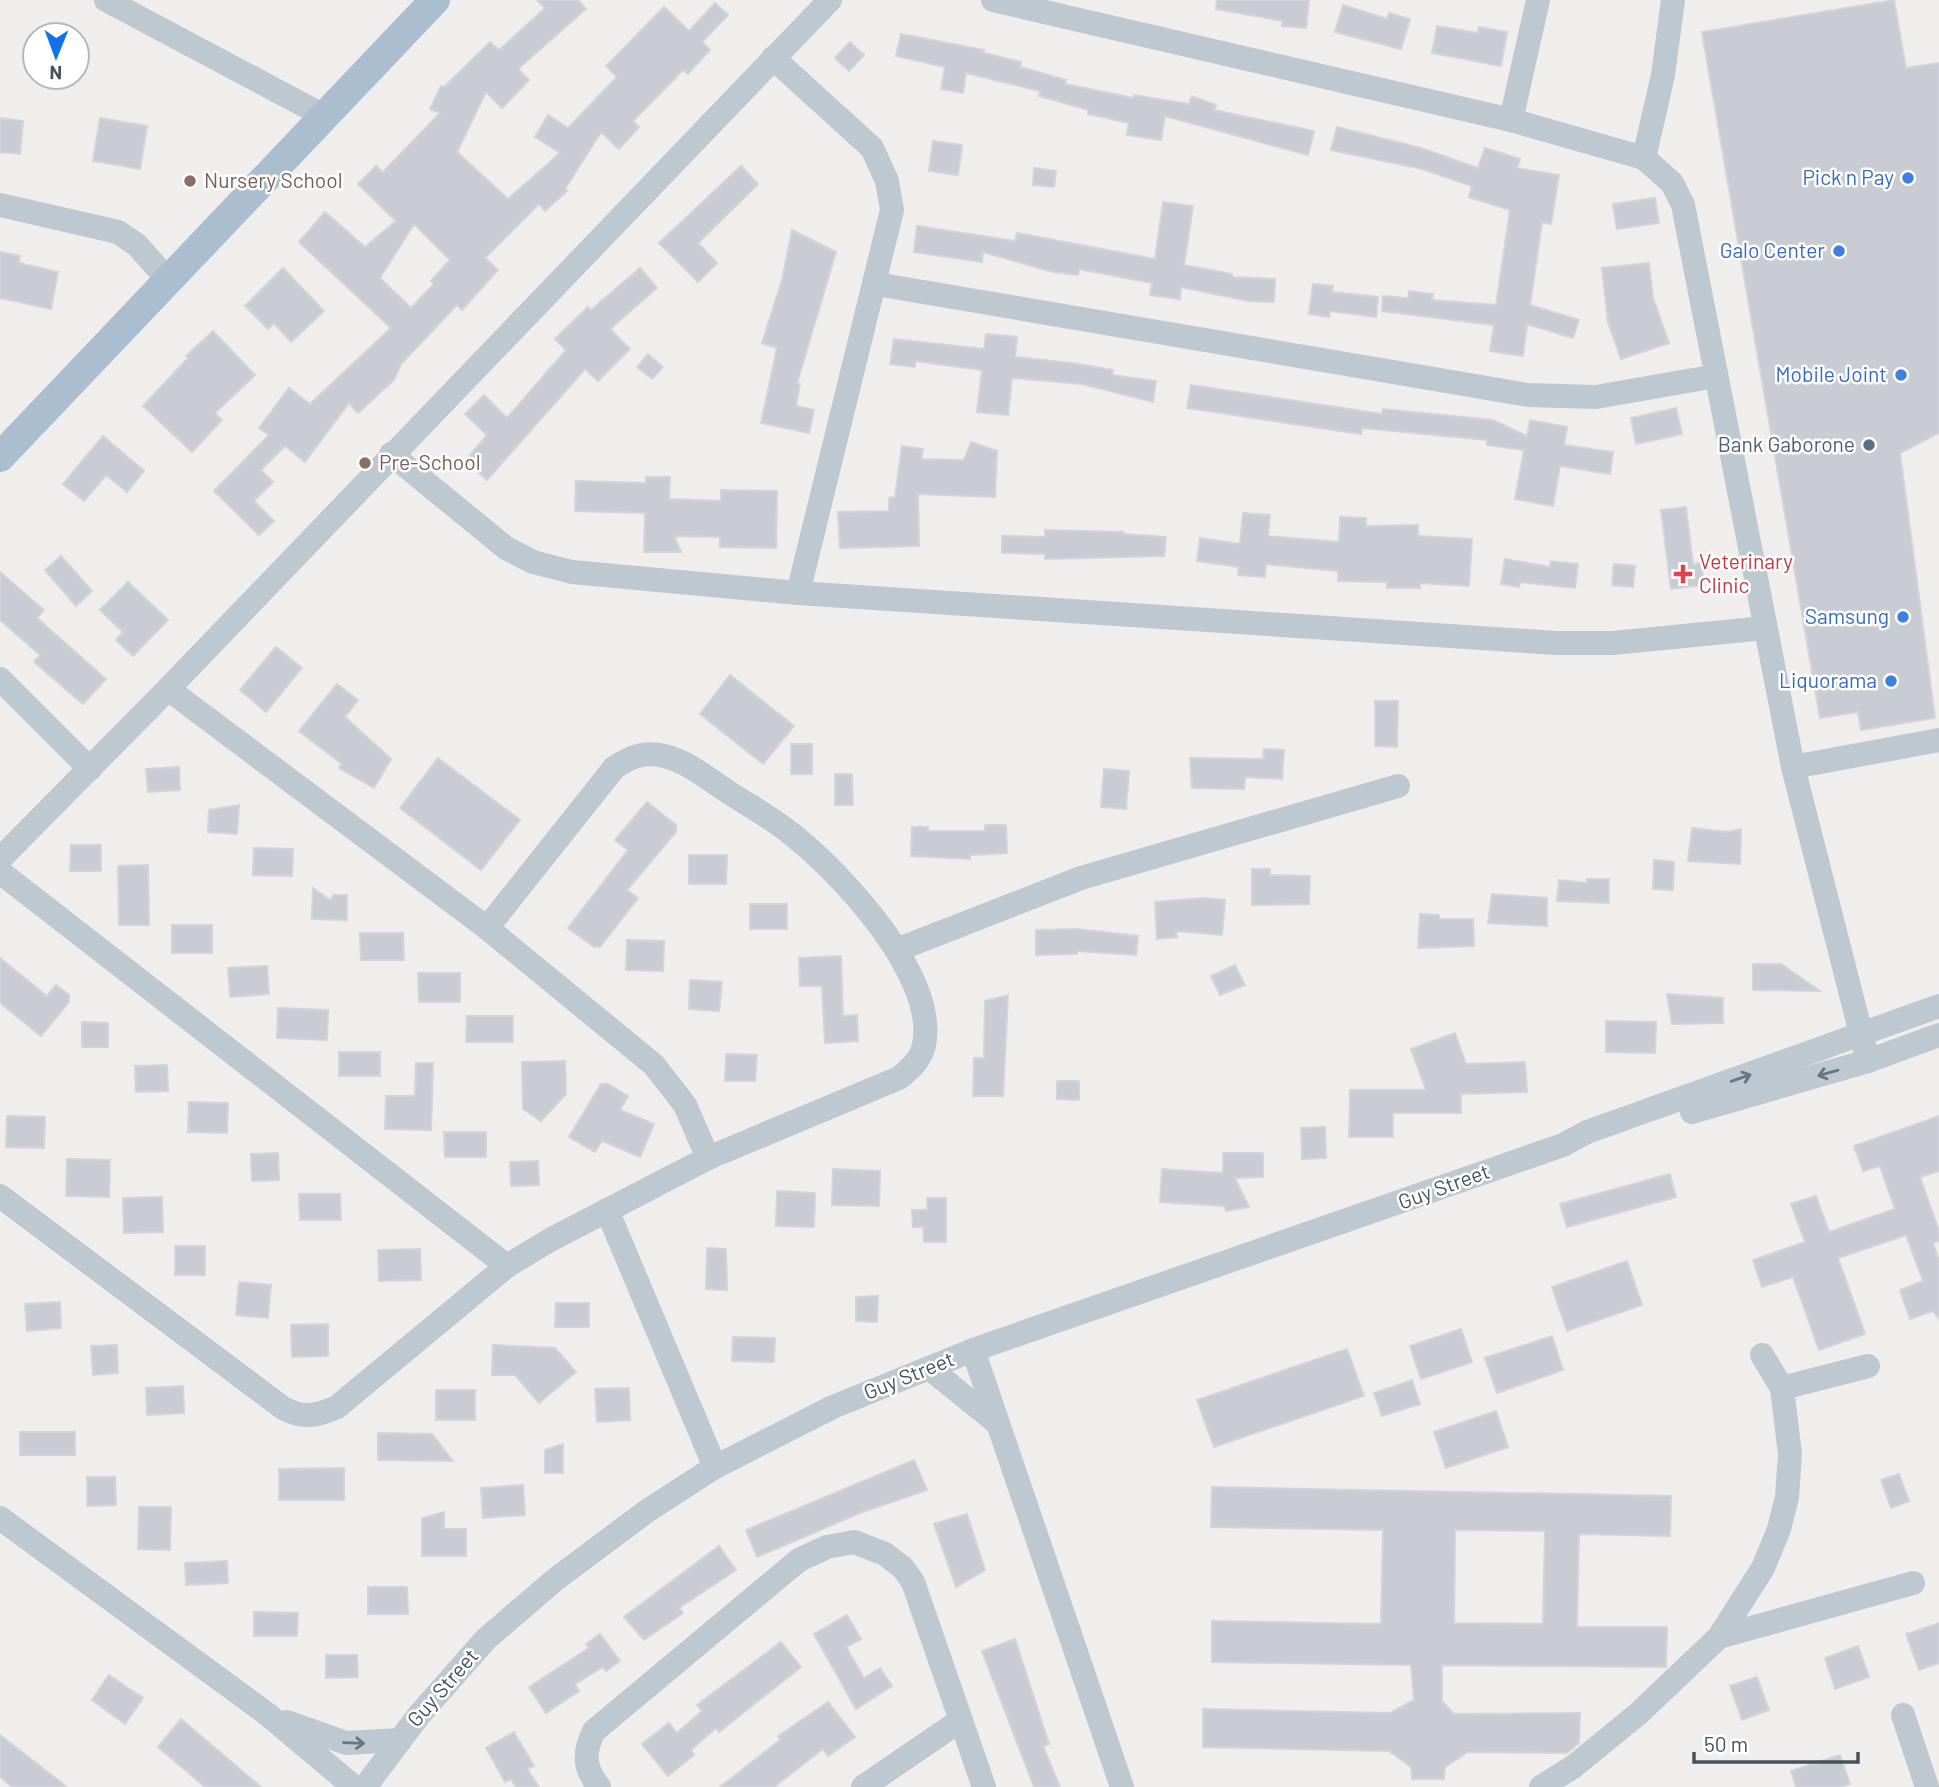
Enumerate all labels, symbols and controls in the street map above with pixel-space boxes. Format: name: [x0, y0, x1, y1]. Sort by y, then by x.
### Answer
north arrow: [21, 21, 91, 91]
text: N: [49, 62, 62, 85]
place label: Pick n Pay: [1802, 164, 1894, 189]
place label: Nursery School: [204, 167, 343, 192]
marker: Pick n Pay: [1900, 170, 1916, 186]
marker: Nursery School: [182, 173, 198, 189]
place label: Galo Center: [1720, 237, 1825, 262]
marker: Galo Center: [1831, 243, 1847, 259]
place label: Mobile Joint: [1776, 361, 1887, 386]
marker: Mobile Joint: [1893, 367, 1909, 383]
place label: Bank Gaborone: [1718, 431, 1855, 456]
marker: Bank Gaborone: [1861, 437, 1877, 453]
place label: Pre-School: [379, 449, 481, 474]
marker: Pre-School: [357, 455, 373, 471]
place label: Veterinary Clinic: [1699, 548, 1793, 597]
marker: Veterinary Clinic: [1673, 564, 1693, 584]
place label: Samsung: [1805, 603, 1889, 628]
marker: Samsung: [1895, 609, 1911, 625]
place label: Liquorama: [1779, 667, 1877, 692]
marker: Liquorama: [1883, 673, 1899, 689]
one-way arrow: [1817, 1067, 1840, 1080]
one-way arrow: [1730, 1071, 1752, 1084]
street label: Guy Street: [1394, 1158, 1493, 1214]
street label: Guy Street: [860, 1345, 957, 1404]
street label: Guy Street: [401, 1643, 483, 1731]
scale bar: [1694, 1720, 1858, 1764]
text: 50 m: [1704, 1731, 1748, 1756]
one-way arrow: [342, 1737, 365, 1750]

